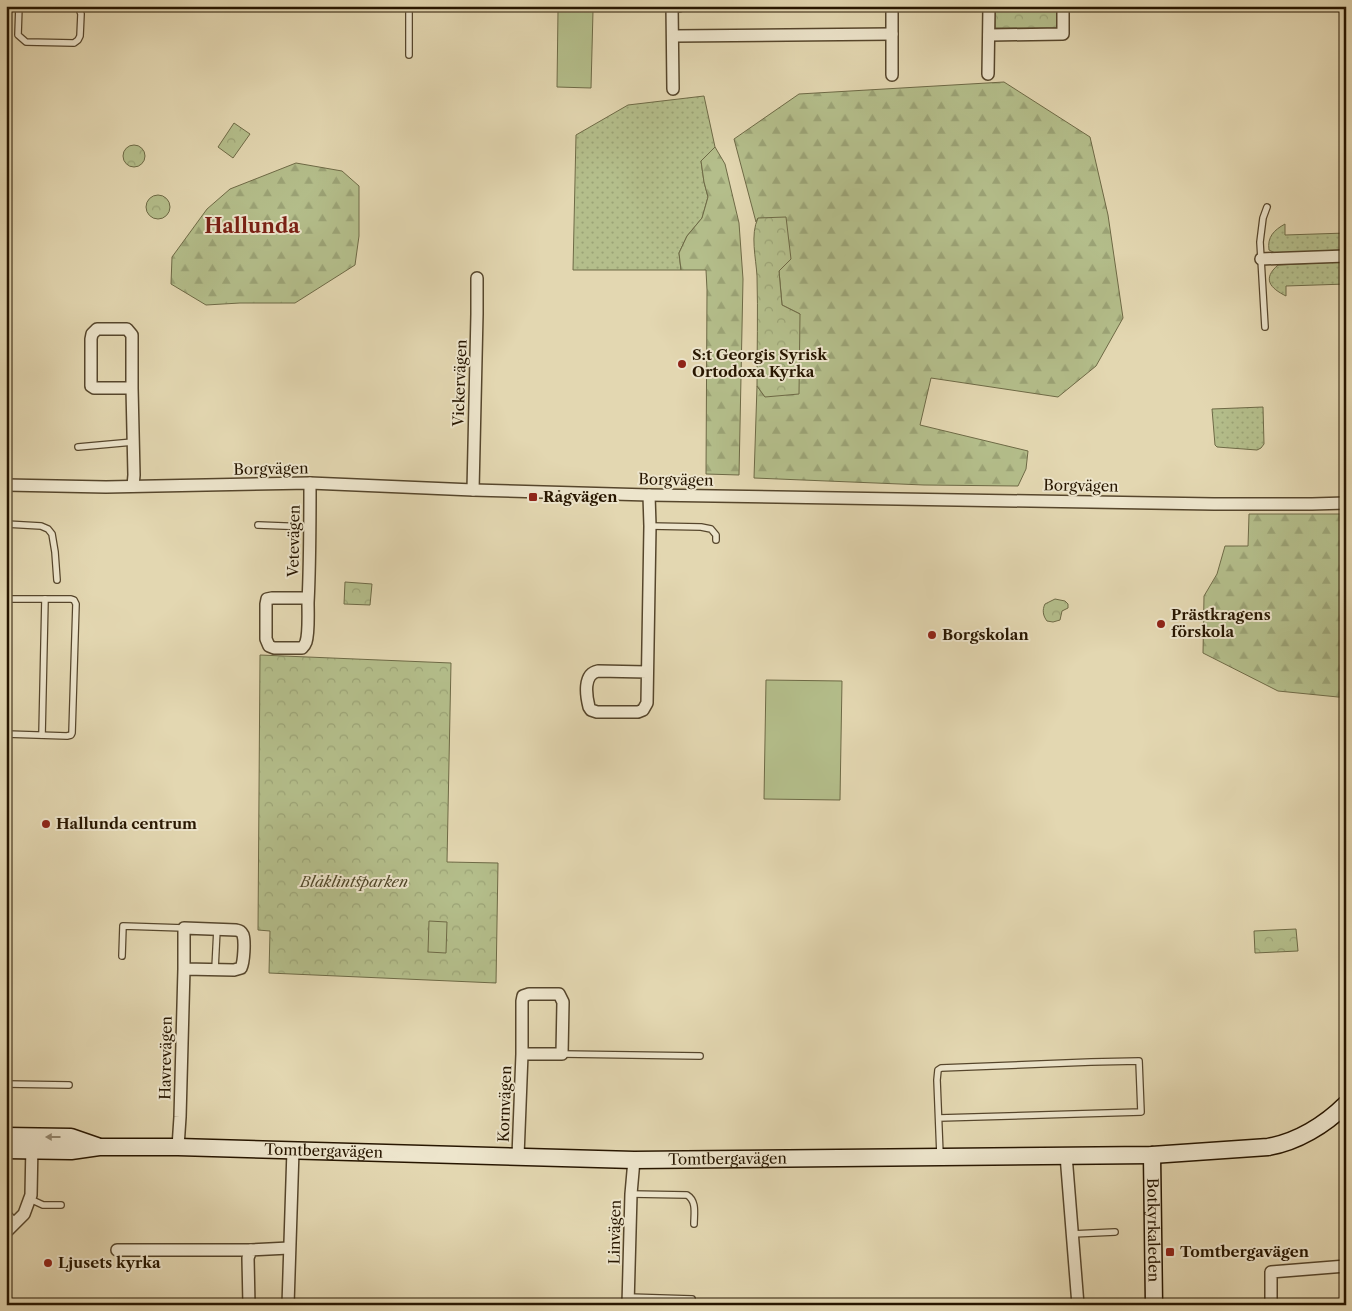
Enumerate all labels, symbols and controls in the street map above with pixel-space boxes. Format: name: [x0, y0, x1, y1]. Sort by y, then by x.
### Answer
district label: Hallunda: [204, 214, 300, 238]
street label: Vickervägen: [448, 338, 471, 428]
place label: S:t Georgis Syrisk Ortodoxa Kyrka: [692, 345, 828, 381]
marker: S:t Georgis Syrisk Ortodoxa Kyrka: [676, 358, 688, 370]
street label: Borgvägen: [233, 458, 309, 479]
street label: Borgvägen: [638, 469, 714, 490]
street label: Borgvägen: [1043, 475, 1119, 496]
place label: Rågvägen: [543, 487, 618, 506]
marker: Rågvägen: [527, 491, 539, 503]
street label: Vetevägen: [283, 504, 304, 578]
place label: Prästkragens förskola: [1171, 605, 1271, 641]
marker: Prästkragens förskola: [1155, 618, 1167, 630]
place label: Borgskolan: [942, 625, 1029, 644]
marker: Borgskolan: [926, 629, 938, 641]
place label: Hallunda centrum: [56, 814, 197, 833]
marker: Hallunda centrum: [40, 818, 52, 830]
park label: Blåklintsparken: [299, 872, 408, 891]
street label: Havrevägen: [155, 1015, 176, 1100]
street label: Kornvägen: [494, 1065, 515, 1143]
one-way arrow: [45, 1133, 61, 1141]
street label: Tomtbergavägen: [264, 1139, 384, 1162]
street label: Tomtbergavägen: [668, 1149, 788, 1169]
street label: Botkyrkaleden: [1143, 1178, 1164, 1283]
street label: Linvägen: [604, 1199, 625, 1264]
place label: Tomtbergavägen: [1180, 1242, 1310, 1261]
marker: Tomtbergavägen: [1164, 1246, 1176, 1258]
place label: Ljusets kyrka: [58, 1253, 161, 1272]
marker: Ljusets kyrka: [42, 1257, 54, 1269]

